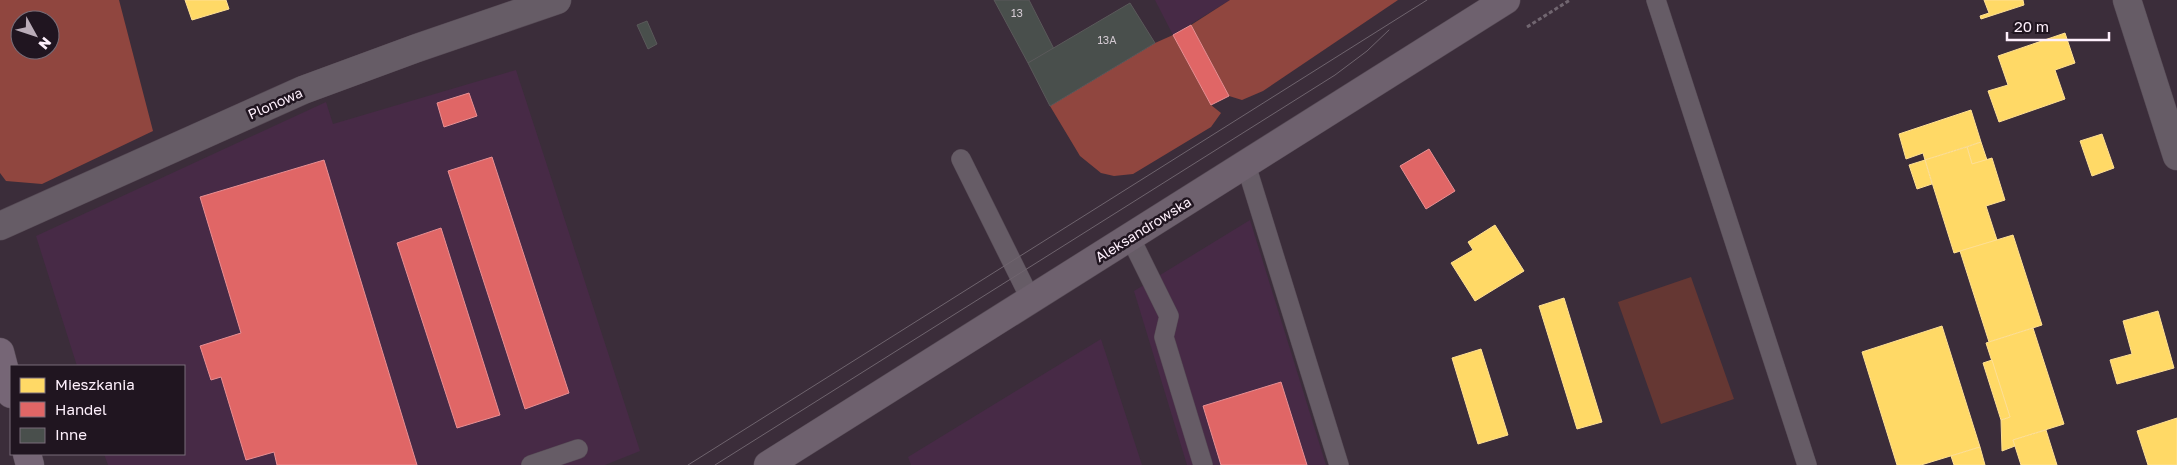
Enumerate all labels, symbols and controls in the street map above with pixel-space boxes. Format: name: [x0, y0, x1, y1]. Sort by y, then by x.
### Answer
house number: 13: [1011, 6, 1023, 19]
north arrow: [10, 10, 60, 60]
scale bar: [2007, 10, 2110, 42]
text: 20 m: [2014, 17, 2049, 35]
house number: 13A: [1097, 33, 1117, 46]
text: N: [35, 34, 55, 53]
street label: Plonowa: [245, 83, 305, 123]
street label: Aleksandrowska: [1092, 193, 1194, 265]
legend: [10, 365, 185, 455]
text: Mieszkania: [55, 375, 135, 393]
text: Handel: [55, 400, 107, 418]
text: Inne: [55, 425, 87, 443]

